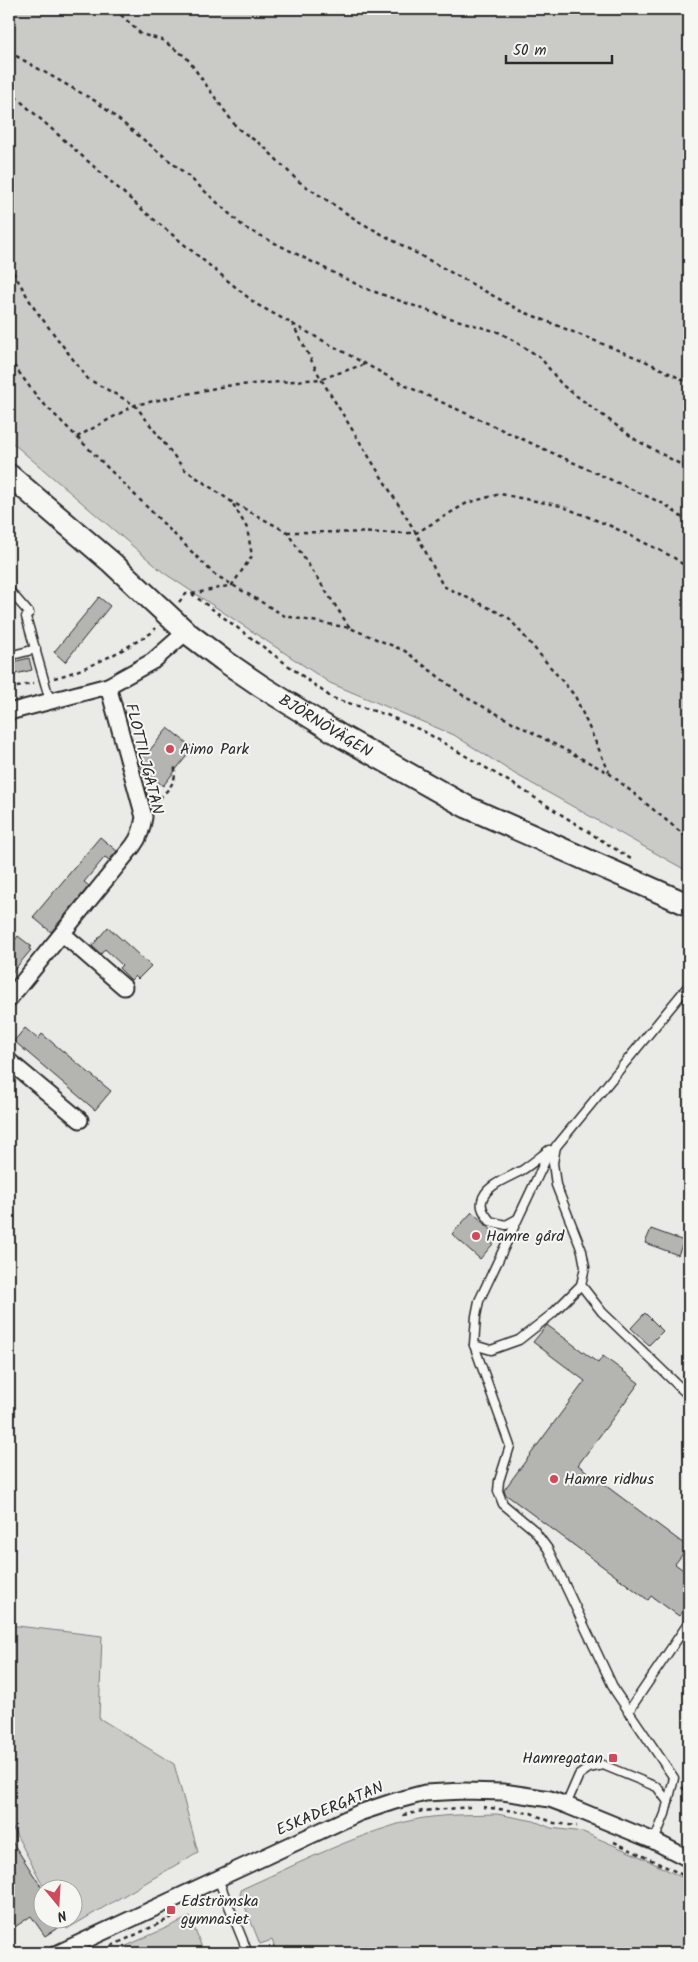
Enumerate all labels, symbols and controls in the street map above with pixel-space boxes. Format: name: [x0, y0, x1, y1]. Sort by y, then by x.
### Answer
scale bar: [506, 32, 612, 64]
text: 50 m: [513, 39, 547, 63]
street label: BJÖRNÖVÄGEN: [274, 688, 377, 764]
street label: FLOTTILJGATAN: [118, 701, 170, 817]
place label: Aimo Park: [180, 737, 249, 762]
marker: Aimo Park: [164, 743, 176, 755]
place label: Hamre gård: [486, 1224, 565, 1249]
marker: Hamre gård: [470, 1230, 482, 1242]
place label: Hamre ridhus: [564, 1467, 654, 1492]
marker: Hamre ridhus: [548, 1473, 560, 1485]
place label: Hamregatan: [522, 1746, 603, 1771]
marker: Hamregatan: [607, 1752, 619, 1764]
street label: ESKADERGATAN: [272, 1775, 388, 1843]
north arrow: [32, 1880, 82, 1930]
place label: Edströmska gymnasiet: [180, 1889, 258, 1932]
text: N: [54, 1904, 69, 1927]
marker: Edströmska gymnasiet: [165, 1904, 177, 1916]

